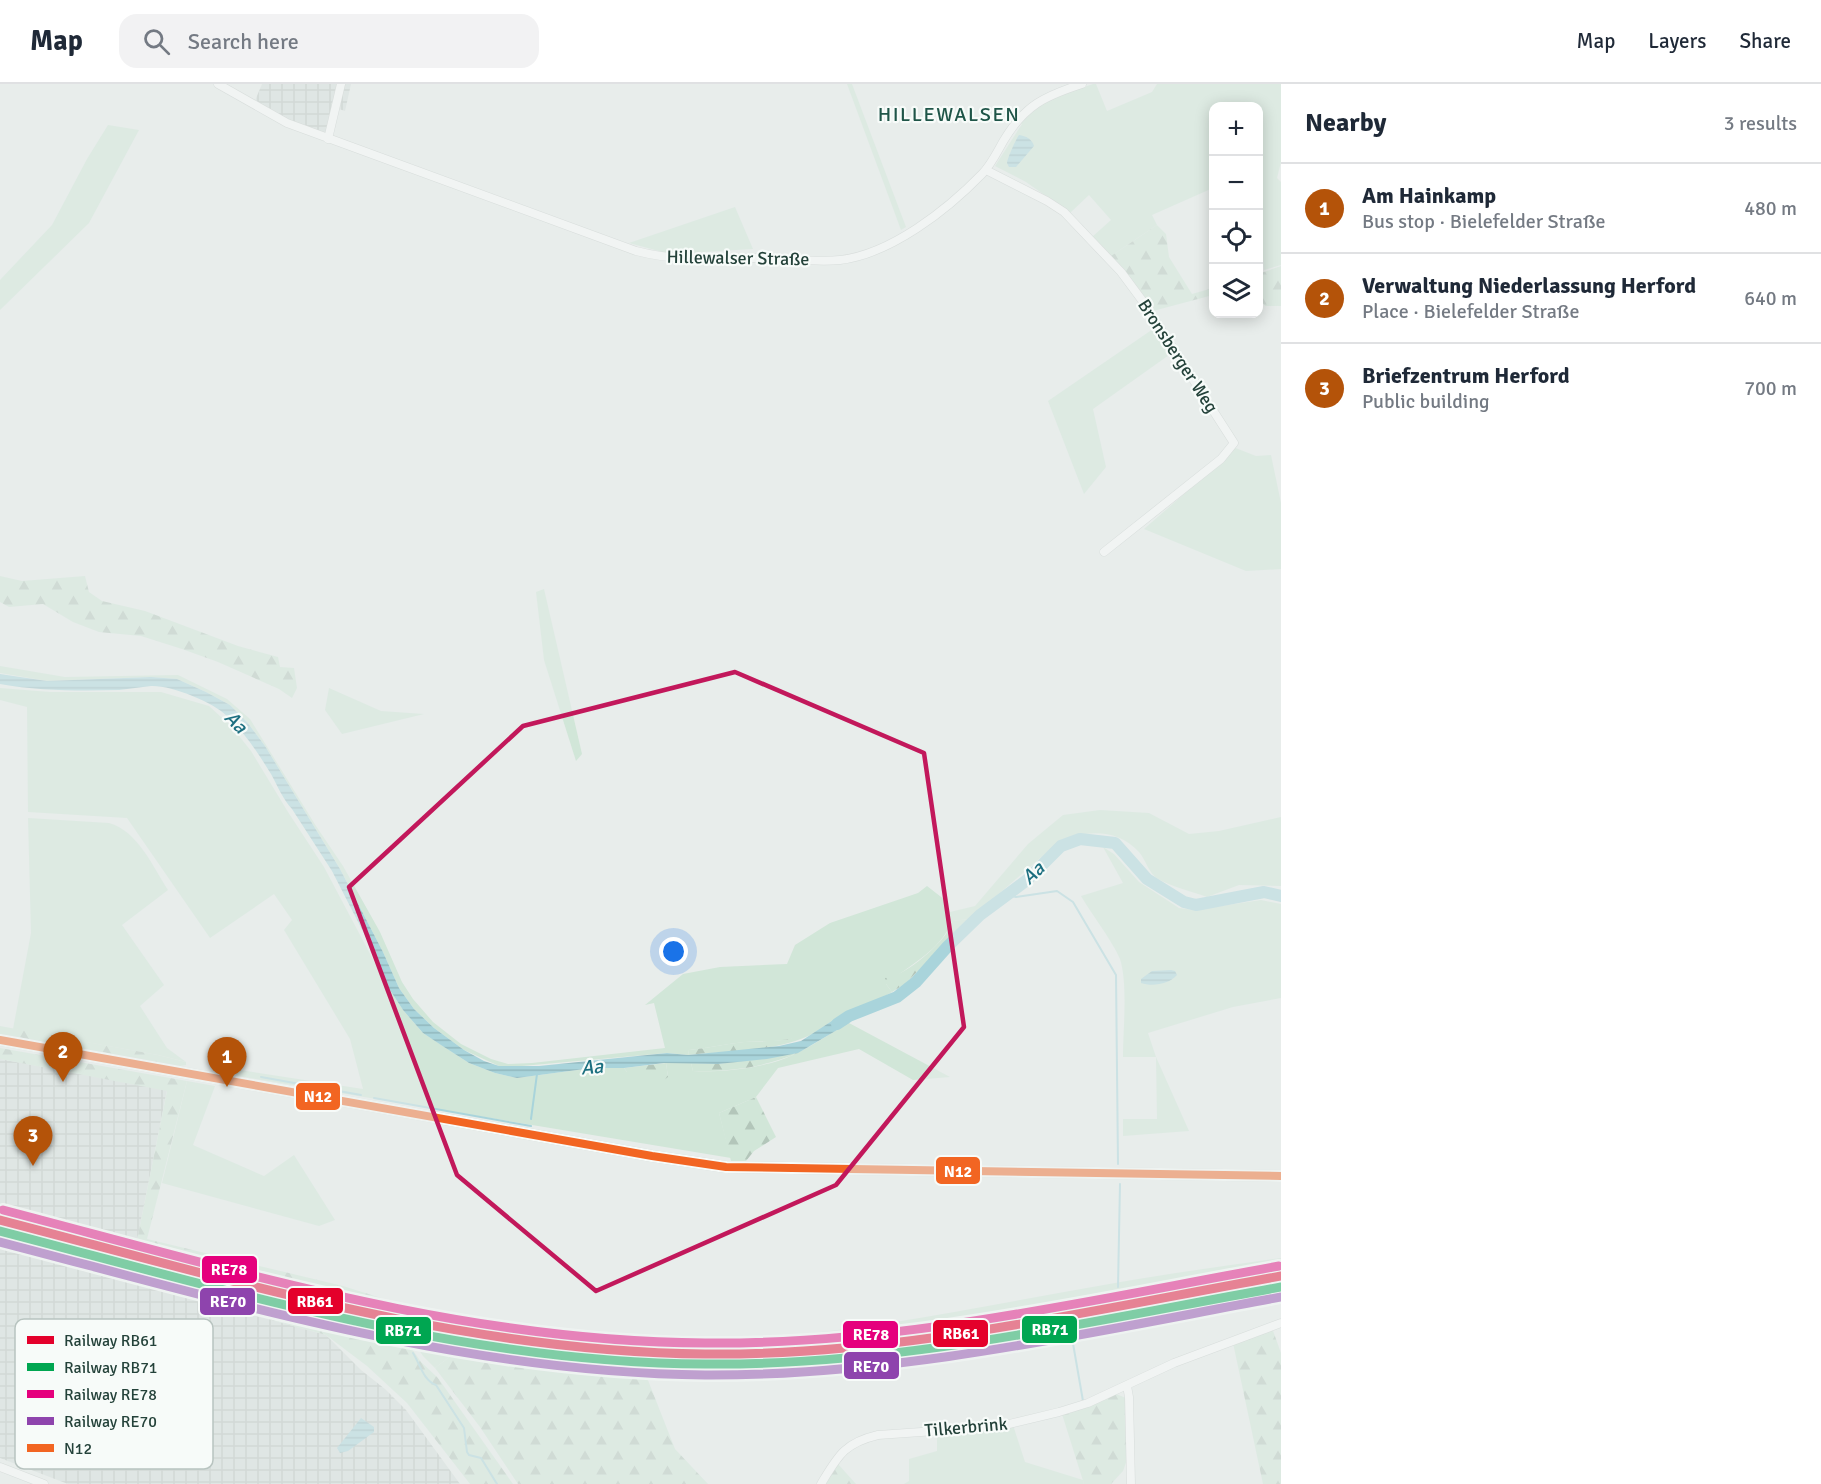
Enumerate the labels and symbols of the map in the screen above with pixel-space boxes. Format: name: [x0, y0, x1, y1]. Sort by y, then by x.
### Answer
district label: HILLEWALSEN: [878, 102, 1020, 127]
street label: Hillewalser Straße: [666, 246, 810, 270]
street label: Bronsberger Weg: [1133, 295, 1223, 417]
water label: Aa: [219, 705, 253, 739]
water label: Aa: [1016, 856, 1050, 890]
your location: [659, 937, 688, 966]
pin: 2: [44, 1032, 82, 1082]
pin: 1: [208, 1038, 246, 1087]
water label: Aa: [580, 1053, 605, 1080]
line badge: N12: [295, 1082, 341, 1111]
text: N12: [304, 1087, 332, 1107]
pin: 3: [14, 1116, 52, 1166]
line badge: N12: [935, 1156, 981, 1185]
text: N12: [944, 1162, 972, 1182]
line badge: RE78: [201, 1255, 258, 1284]
text: RE78: [211, 1260, 247, 1280]
line badge: RE70: [199, 1287, 256, 1316]
line badge: RB61: [287, 1287, 344, 1315]
text: RE70: [210, 1292, 246, 1312]
text: RB61: [297, 1292, 334, 1312]
line badge: RB71: [1021, 1315, 1078, 1344]
line badge: RB71: [375, 1316, 432, 1345]
legend: [15, 1319, 213, 1469]
line badge: RB61: [932, 1319, 989, 1348]
line badge: RE78: [842, 1320, 899, 1349]
text: RB71: [1032, 1320, 1069, 1340]
text: RB71: [385, 1321, 422, 1341]
text: RB61: [943, 1324, 980, 1344]
text: RE78: [853, 1325, 889, 1345]
text: Railway RB61: [64, 1331, 157, 1351]
line badge: RE70: [843, 1351, 900, 1380]
text: RE70: [853, 1357, 889, 1377]
text: Railway RB71: [64, 1358, 157, 1378]
text: Railway RE78: [64, 1385, 157, 1405]
text: Railway RE70: [64, 1412, 157, 1432]
street label: Tilkerbrink: [923, 1412, 1009, 1442]
text: N12: [64, 1439, 92, 1459]

